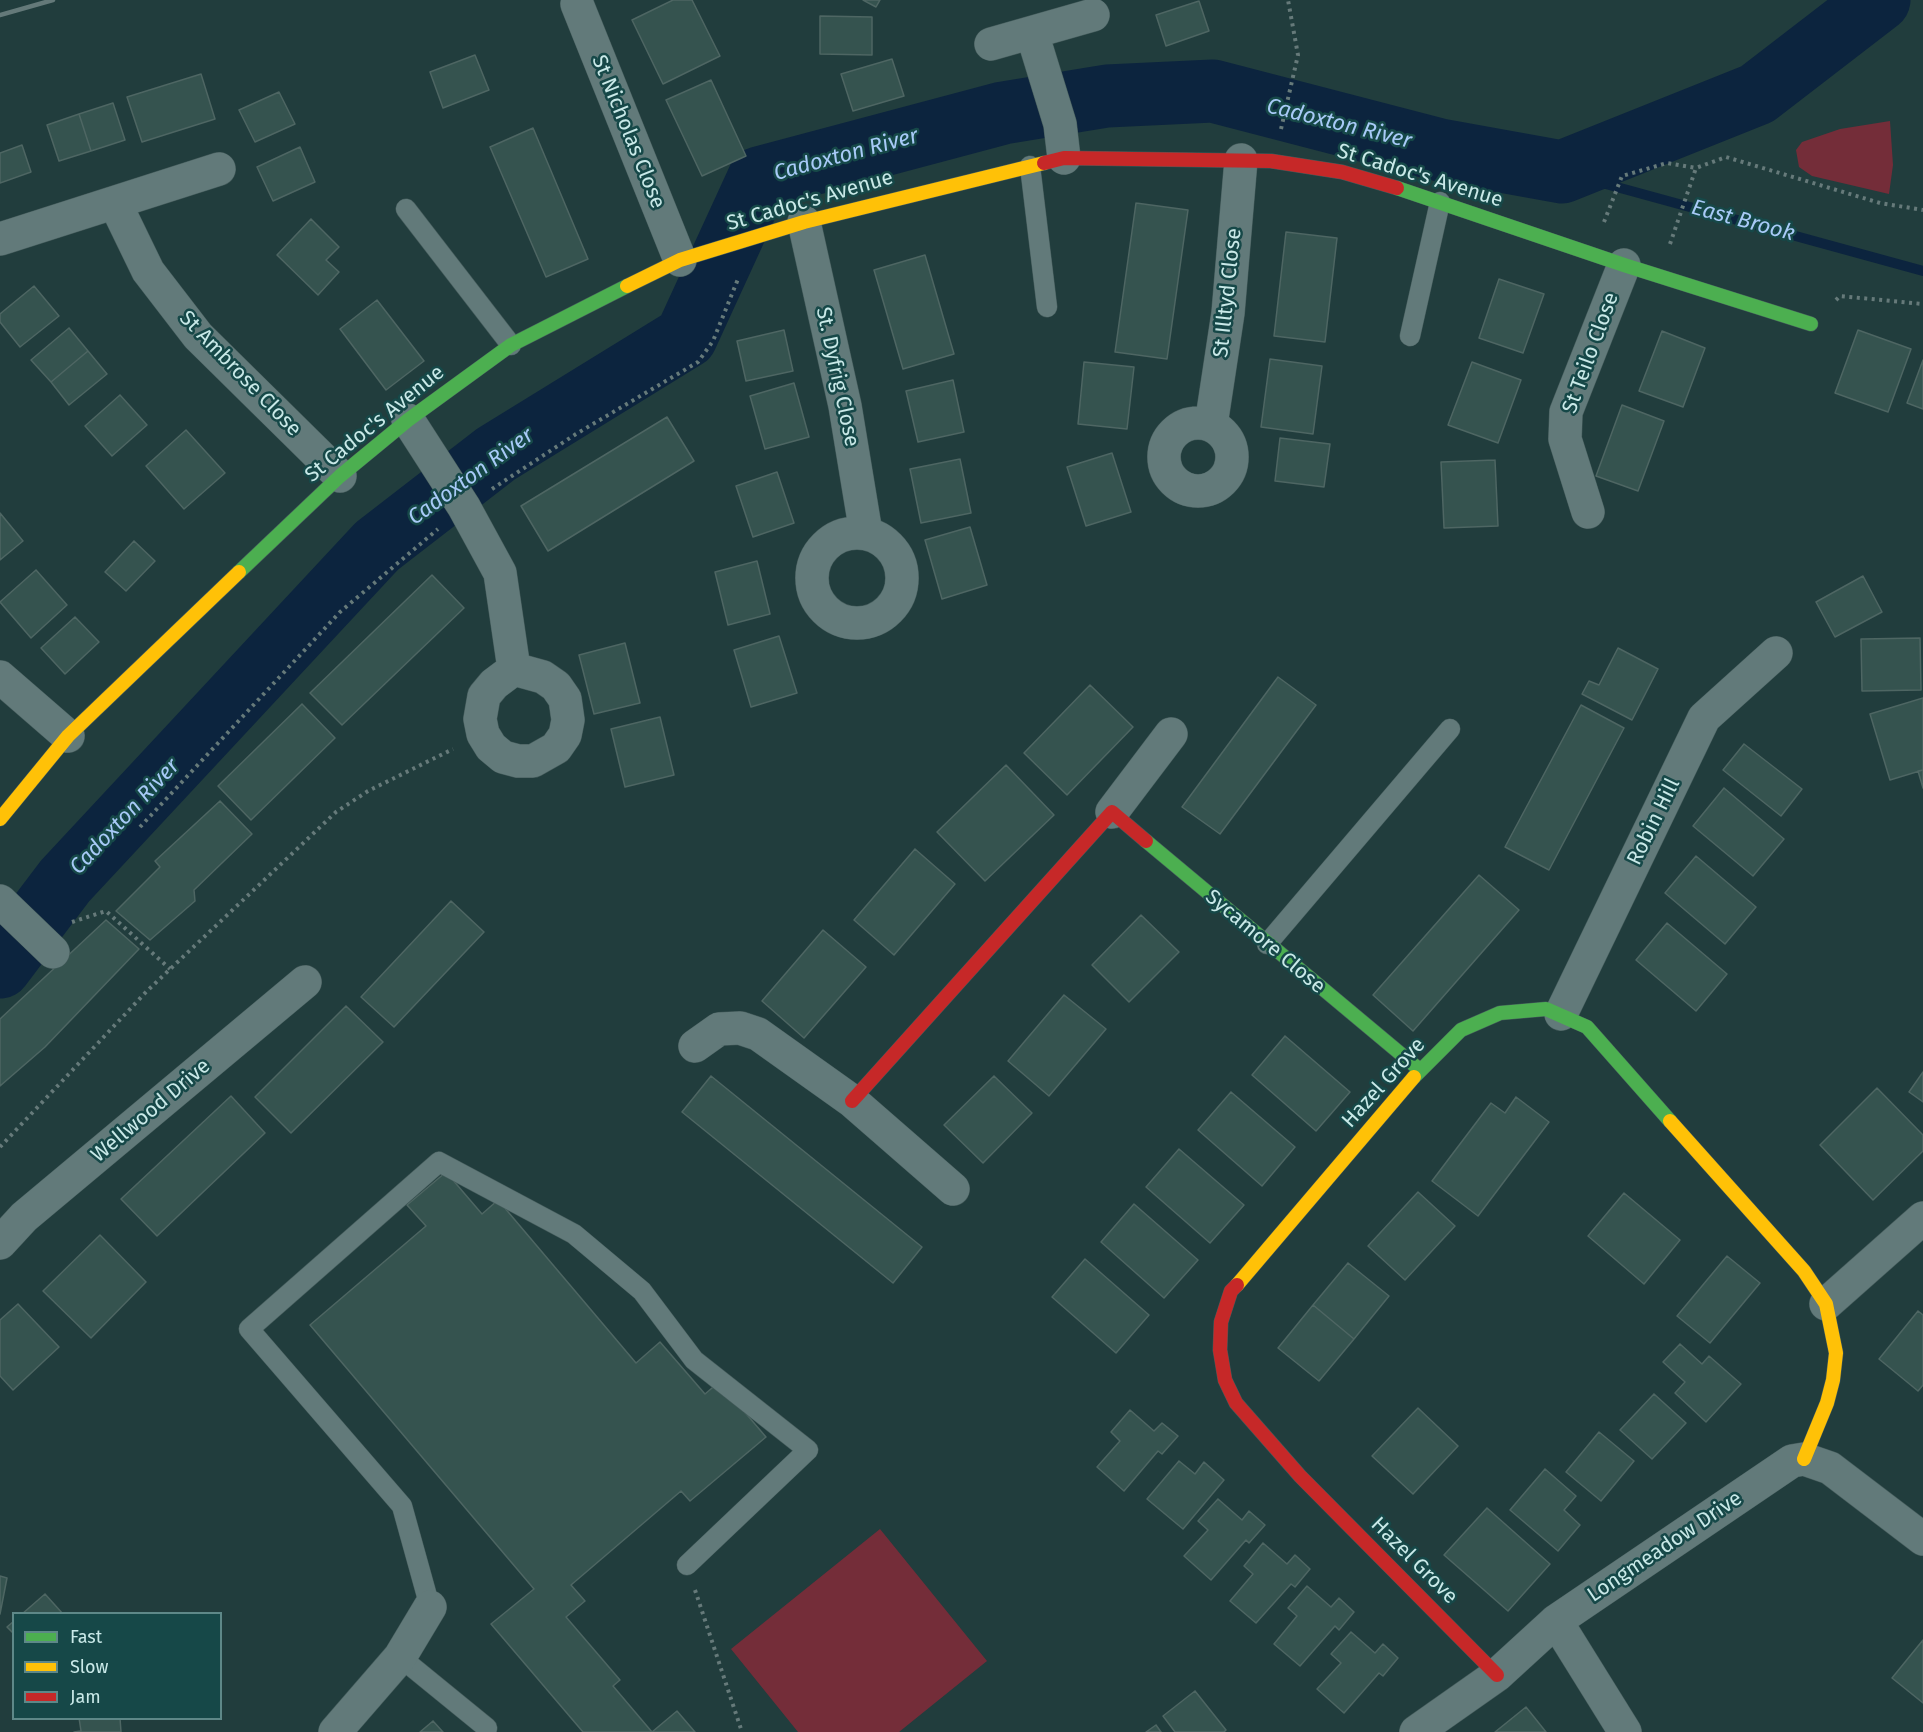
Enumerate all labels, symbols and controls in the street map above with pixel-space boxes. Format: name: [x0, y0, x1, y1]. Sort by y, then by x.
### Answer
street label: St Nicholas Close: [586, 52, 670, 212]
water label: Cadoxton River: [1264, 93, 1414, 155]
water label: Cadoxton River: [771, 123, 921, 187]
street label: St Cadoc's Avenue: [1334, 139, 1506, 213]
street label: St Cadoc's Avenue: [724, 165, 896, 237]
water label: East Brook: [1689, 195, 1797, 247]
street label: St Illtyd Close: [1209, 227, 1247, 359]
street label: St Teilo Close: [1558, 289, 1624, 417]
street label: St. Dyfrig Close: [810, 305, 864, 449]
street label: St Ambrose Close: [174, 306, 306, 442]
street label: St Cadoc's Avenue: [300, 360, 450, 488]
water label: Cadoxton River: [403, 423, 539, 531]
water label: Cadoxton River: [65, 754, 185, 880]
street label: Robin Hill: [1622, 774, 1686, 870]
street label: Sycamore Close: [1200, 885, 1330, 999]
street label: Hazel Grove: [1337, 1033, 1431, 1133]
street label: Wellwood Drive: [86, 1054, 216, 1168]
street label: Longmeadow Drive: [1583, 1486, 1747, 1608]
street label: Hazel Grove: [1365, 1512, 1463, 1610]
legend: [12, 1612, 222, 1720]
text: Fast: [70, 1626, 102, 1648]
text: Slow: [70, 1656, 108, 1678]
text: Jam: [70, 1686, 101, 1708]

